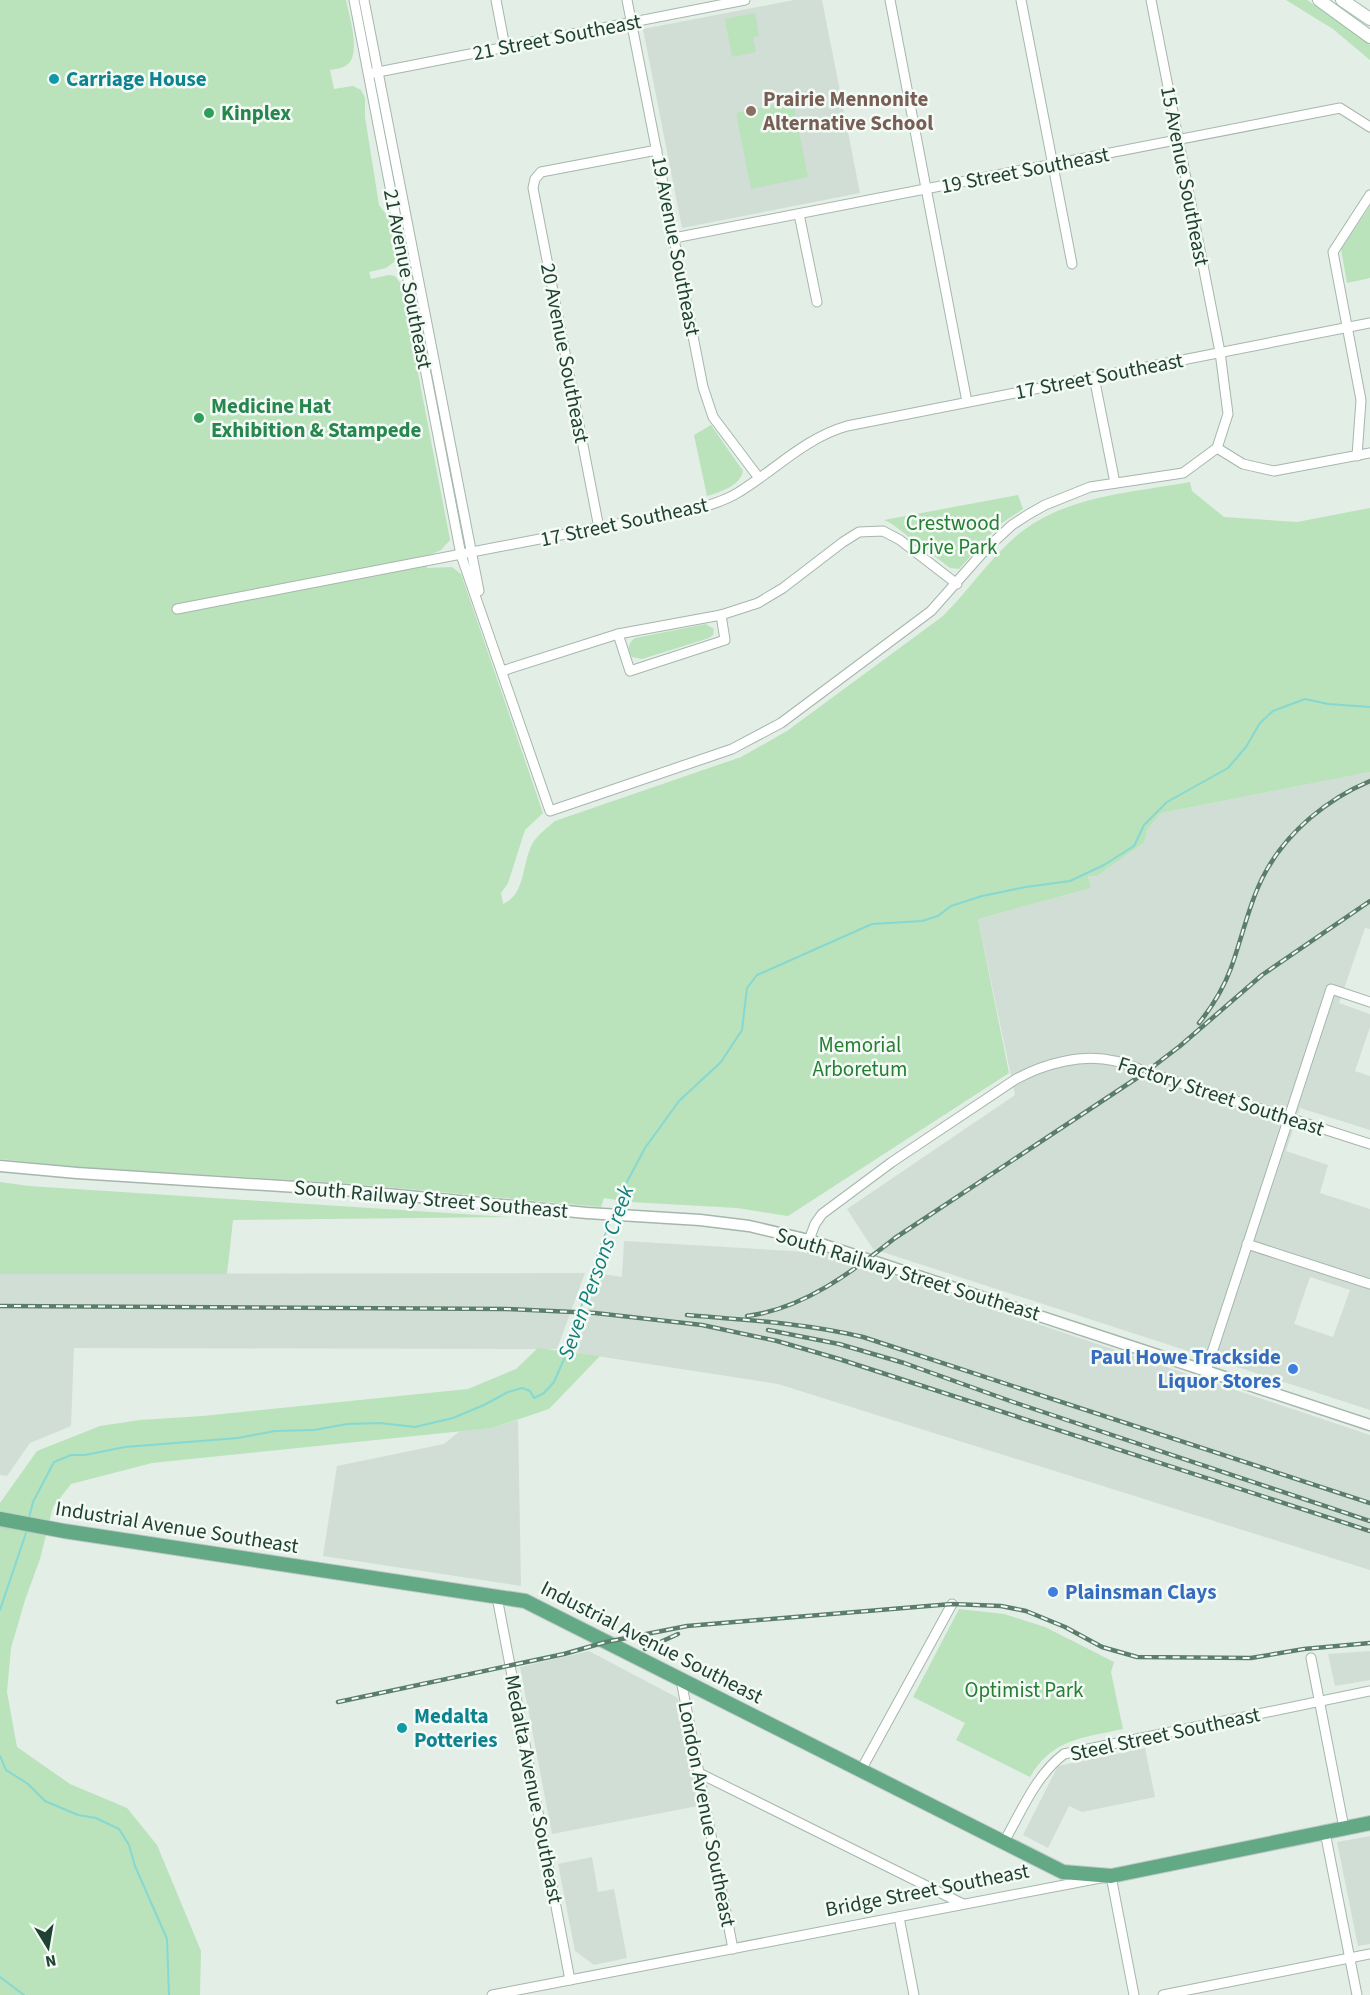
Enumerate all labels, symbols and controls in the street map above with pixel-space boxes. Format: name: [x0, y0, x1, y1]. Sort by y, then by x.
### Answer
street label: 21 Street Southeast: [470, 6, 644, 68]
place label: Carriage House: [66, 64, 207, 94]
marker: Carriage House: [47, 72, 61, 86]
street label: 15 Avenue Southeast: [1153, 83, 1217, 269]
place label: Prairie Mennonite Alternative School: [762, 84, 933, 138]
place label: Kinplex: [221, 98, 291, 128]
marker: Prairie Mennonite Alternative School: [744, 104, 758, 118]
marker: Kinplex: [202, 106, 216, 120]
street label: 19 Street Southeast: [938, 139, 1112, 201]
street label: 19 Avenue Southeast: [644, 153, 708, 339]
street label: 21 Avenue Southeast: [376, 186, 440, 372]
street label: 20 Avenue Southeast: [533, 260, 597, 446]
street label: 17 Street Southeast: [1012, 345, 1186, 407]
place label: Medicine Hat Exhibition & Stampede: [211, 391, 422, 445]
marker: Medicine Hat Exhibition & Stampede: [192, 411, 206, 425]
street label: 17 Street Southeast: [537, 490, 711, 554]
park label: Crestwood Drive Park: [906, 508, 1000, 562]
park label: Memorial Arboretum: [813, 1030, 907, 1084]
street label: Factory Street Southeast: [1114, 1048, 1328, 1144]
street label: South Railway Street Southeast: [293, 1172, 569, 1226]
water label: Seven Persons Creek: [550, 1180, 643, 1364]
street label: South Railway Street Southeast: [772, 1219, 1044, 1329]
place label: Paul Howe Trackside Liquor Stores: [1090, 1342, 1281, 1396]
marker: Paul Howe Trackside Liquor Stores: [1286, 1362, 1300, 1376]
street label: Industrial Avenue Southeast: [53, 1493, 301, 1561]
street label: Industrial Avenue Southeast: [536, 1573, 768, 1711]
place label: Plainsman Clays: [1065, 1577, 1217, 1607]
marker: Plainsman Clays: [1046, 1585, 1060, 1599]
street label: Medalta Avenue Southeast: [497, 1672, 571, 1906]
park label: Optimist Park: [964, 1675, 1084, 1705]
street label: London Avenue Southeast: [670, 1699, 744, 1929]
street label: Steel Street Southeast: [1067, 1699, 1263, 1769]
place label: Medalta Potteries: [414, 1701, 498, 1755]
marker: Medalta Potteries: [395, 1721, 409, 1735]
street label: Bridge Street Southeast: [823, 1856, 1031, 1924]
north arrow: [18, 1917, 78, 1977]
text: N: [43, 1949, 58, 1973]

